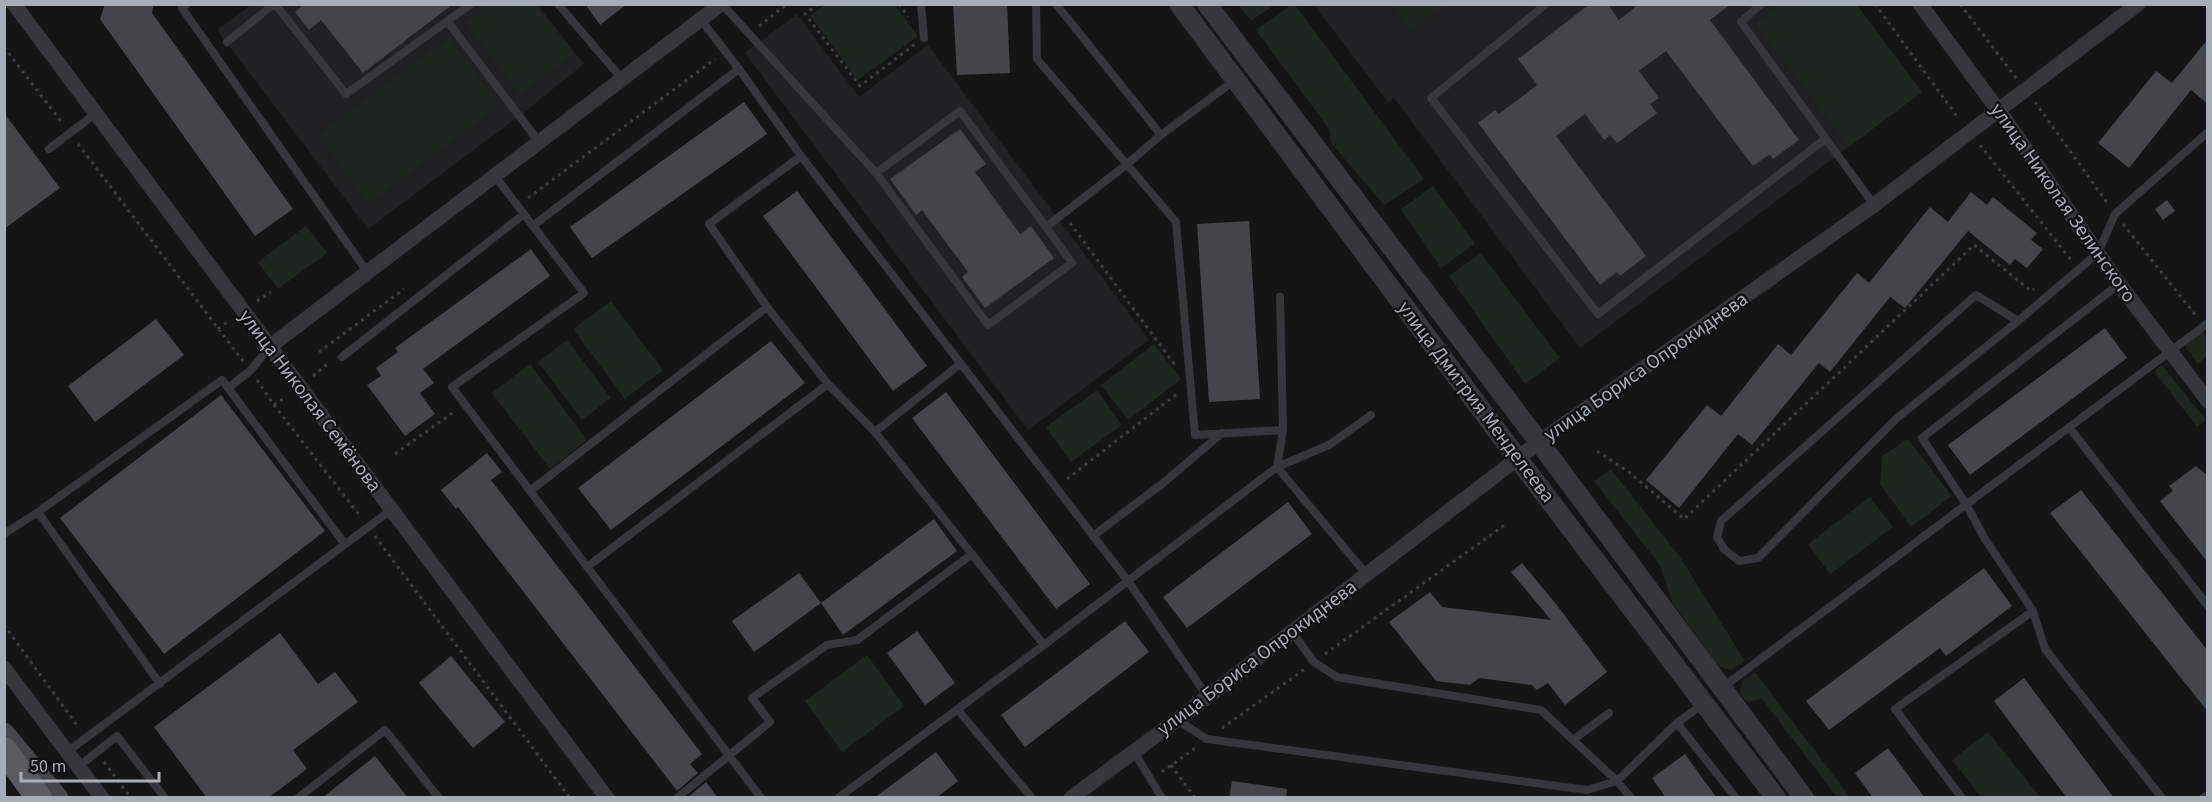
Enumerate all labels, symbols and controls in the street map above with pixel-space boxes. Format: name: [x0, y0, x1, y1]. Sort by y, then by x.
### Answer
street label: улица Николая Зелинского: [1983, 98, 2143, 308]
street label: улица Бориса Опрокиднева: [1538, 286, 1754, 448]
street label: улица Дмитрия Менделеева: [1391, 295, 1561, 509]
street label: улица Николая Семёнова: [232, 304, 388, 498]
street label: улица Бориса Опрокиднева: [1151, 573, 1363, 743]
scale bar: [21, 745, 159, 783]
text: 50 m: [30, 754, 66, 779]

